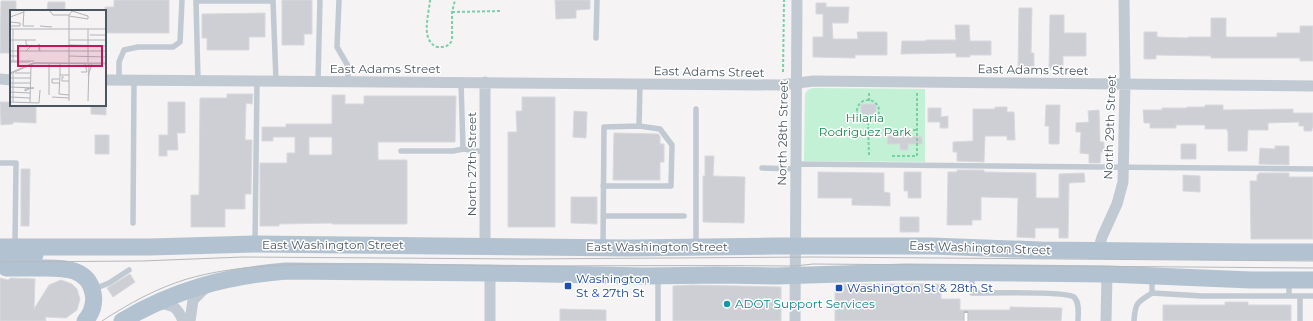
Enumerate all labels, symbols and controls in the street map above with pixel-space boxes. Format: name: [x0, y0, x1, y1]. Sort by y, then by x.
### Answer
inset map: [10, 10, 106, 106]
street label: East Adams Street: [330, 61, 440, 76]
street label: East Adams Street: [978, 61, 1089, 78]
street label: East Adams Street: [654, 63, 765, 80]
street label: North 29th Street: [1100, 74, 1119, 180]
street label: North 28th Street: [774, 80, 791, 186]
park label: Hilaria Rodriguez Park: [819, 110, 912, 139]
street label: North 27th Street: [464, 112, 479, 216]
street label: East Washington Street: [262, 237, 404, 252]
street label: East Washington Street: [909, 238, 1051, 257]
street label: East Washington Street: [586, 239, 728, 254]
place label: Washington St & 27th St: [576, 271, 650, 300]
place label: Washington St & 28th St: [847, 280, 993, 295]
marker: Washington St & 27th St: [563, 281, 573, 291]
marker: Washington St & 28th St: [834, 283, 844, 293]
place label: ADOT Support Services: [735, 296, 875, 311]
marker: ADOT Support Services: [722, 299, 732, 309]

